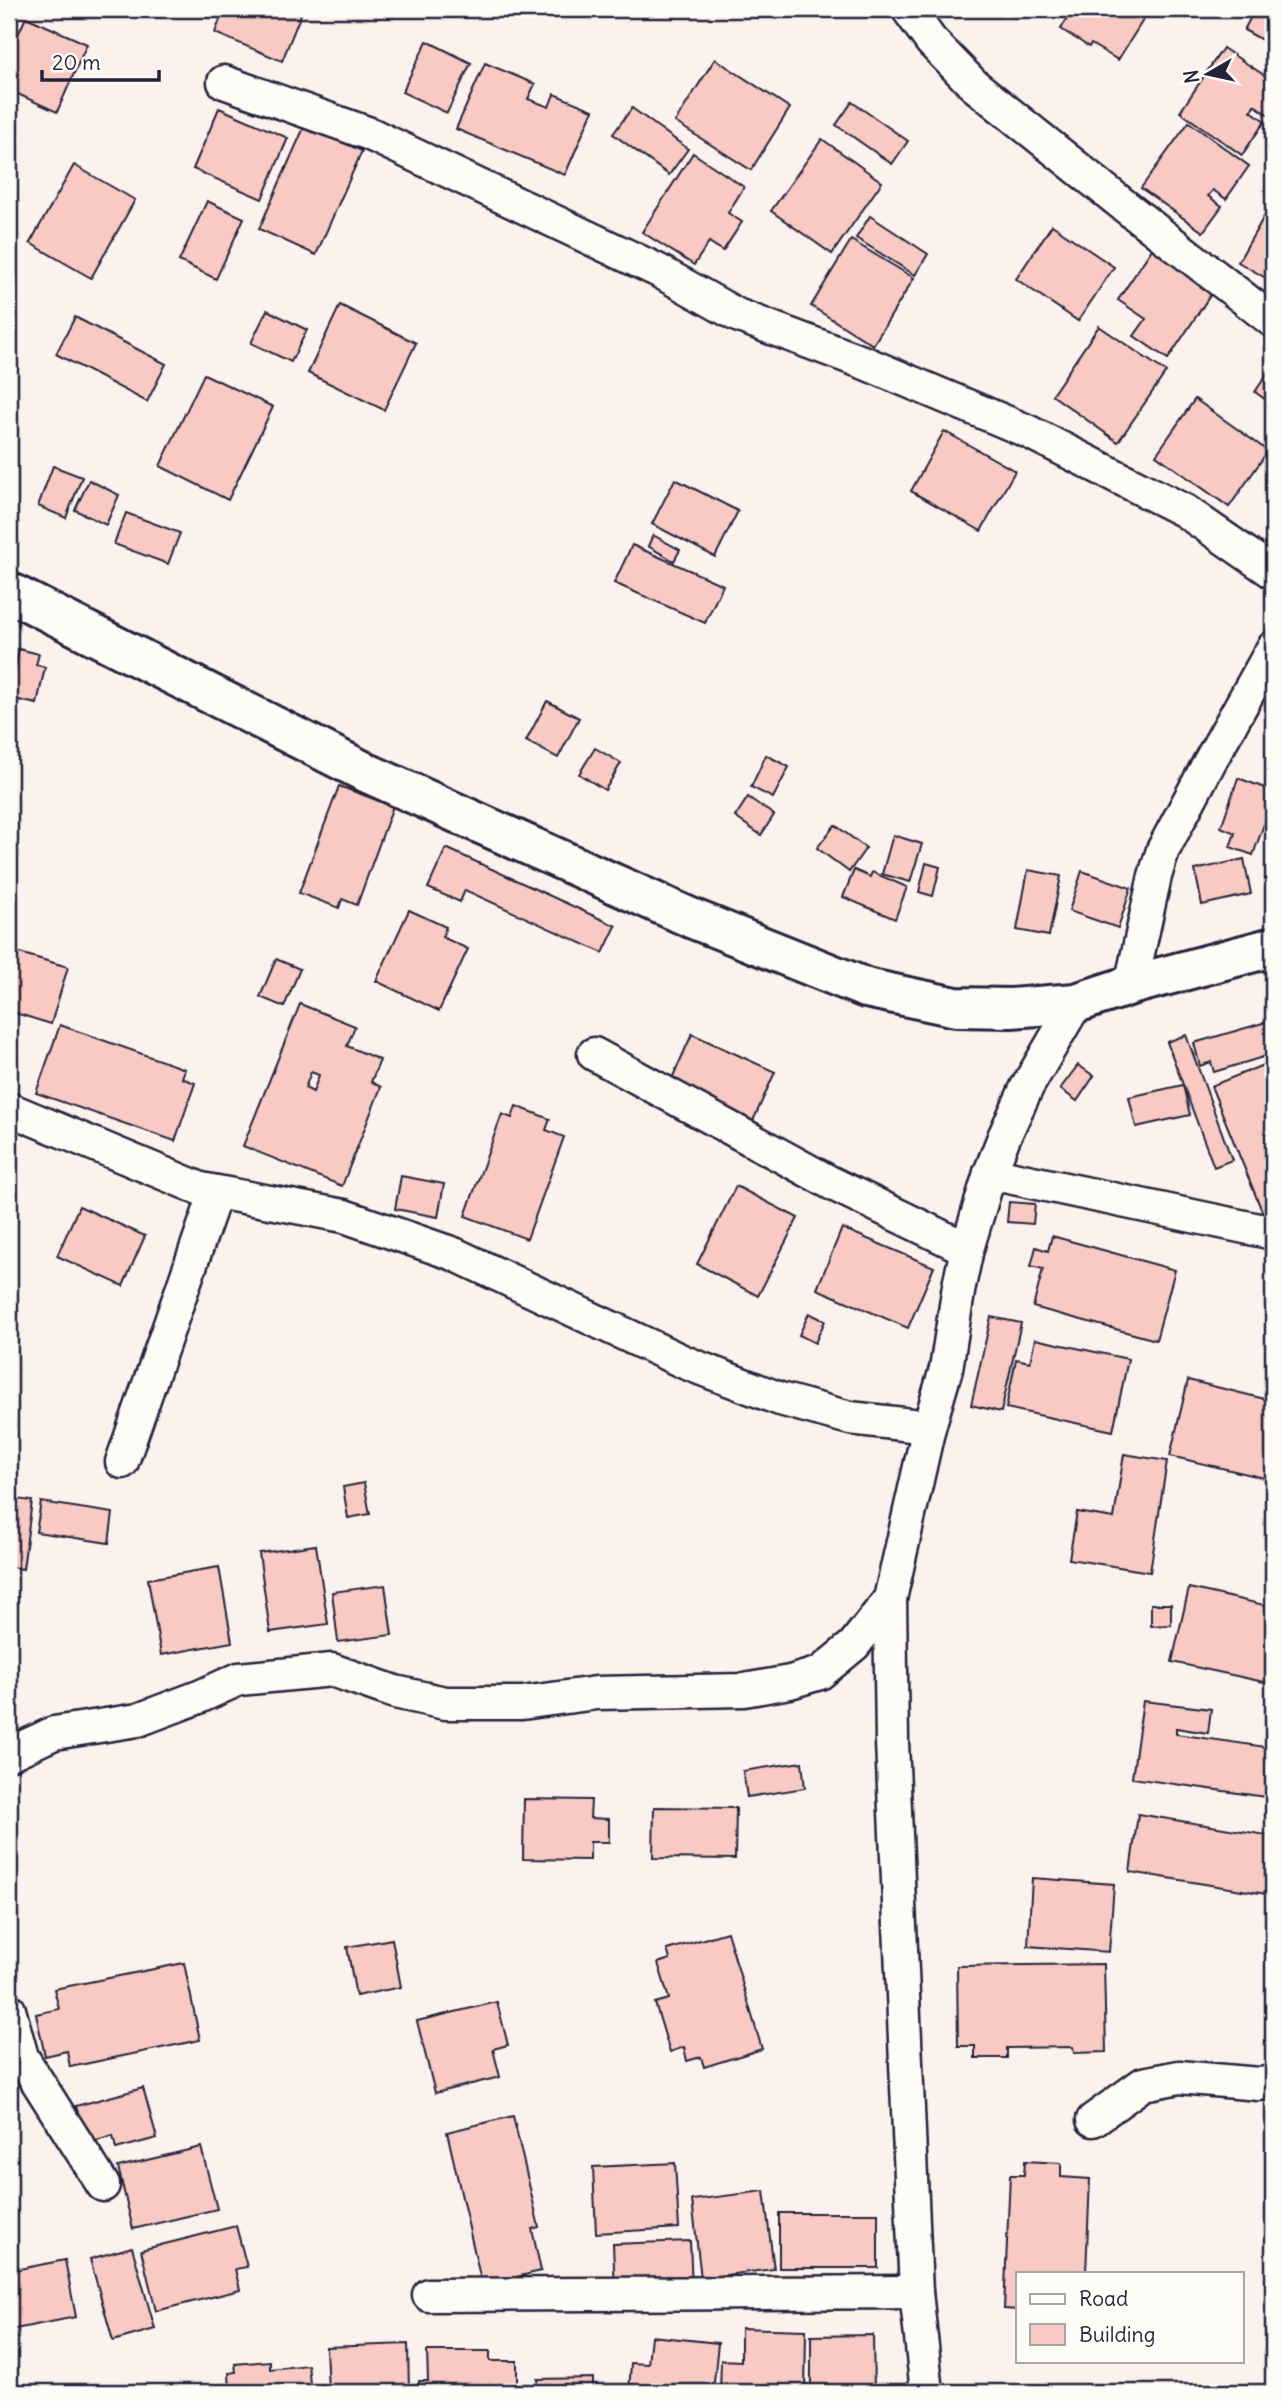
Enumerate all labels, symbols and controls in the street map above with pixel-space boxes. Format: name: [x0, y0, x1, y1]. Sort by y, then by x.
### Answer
scale bar: [42, 38, 159, 82]
north arrow: [1174, 38, 1244, 108]
text: 20 m: [52, 49, 101, 76]
text: N: [1178, 68, 1204, 85]
legend: [1016, 2272, 1244, 2362]
text: Road: [1079, 2285, 1128, 2312]
text: Building: [1079, 2321, 1155, 2348]

